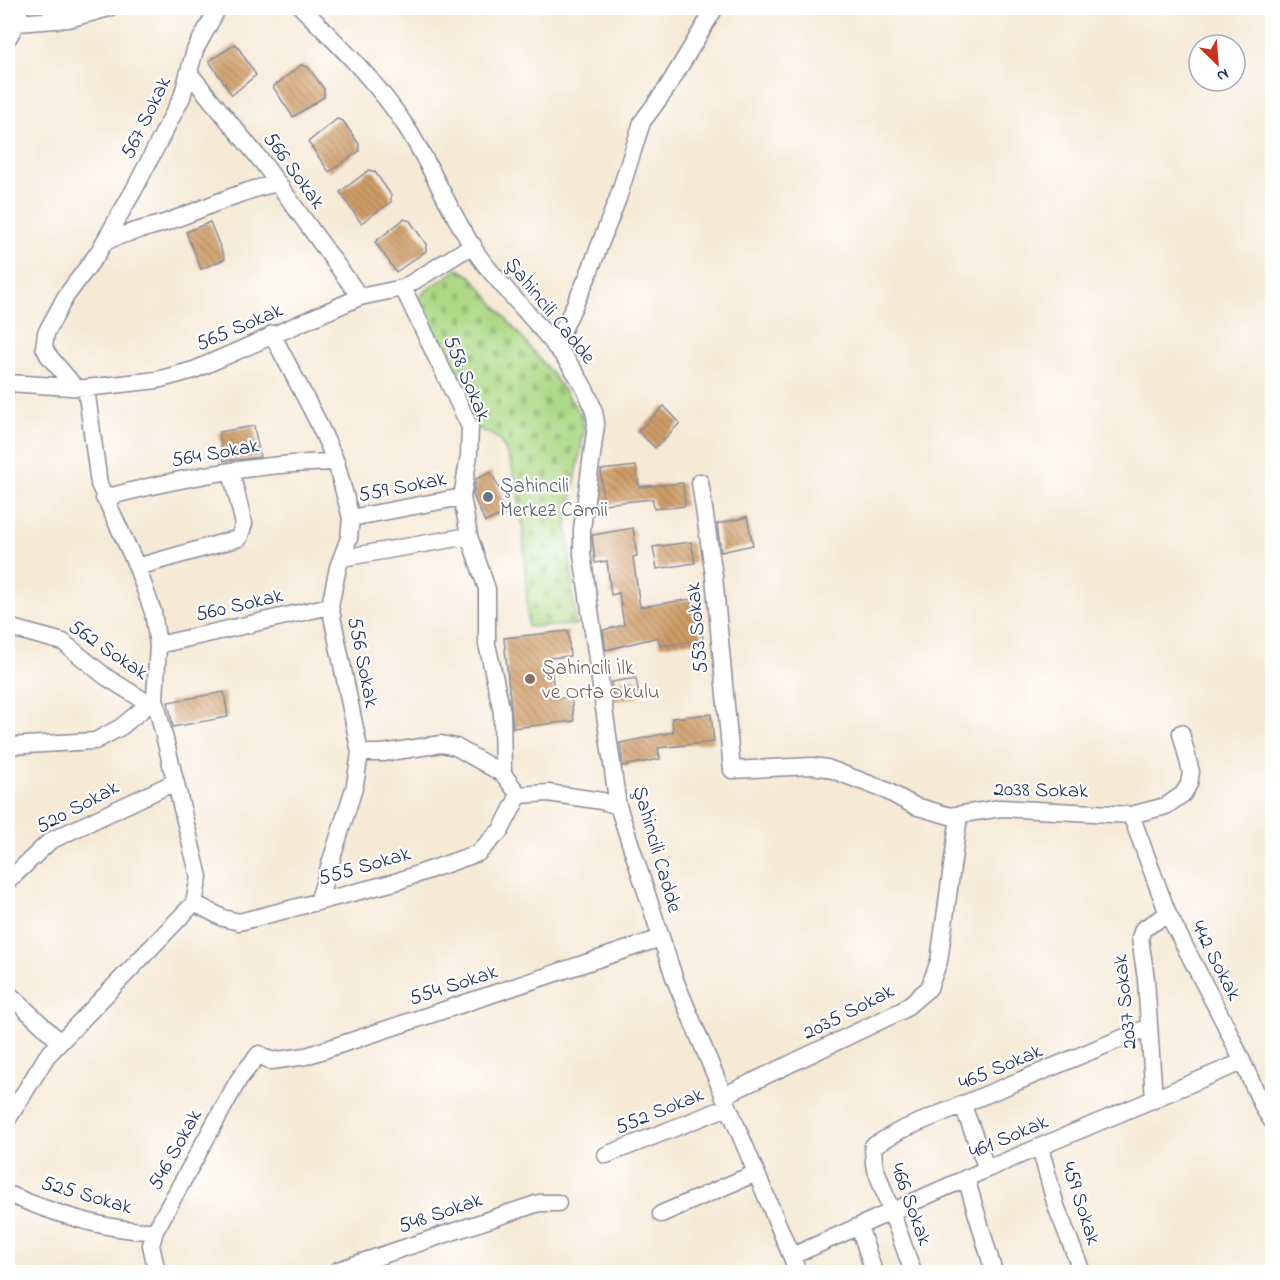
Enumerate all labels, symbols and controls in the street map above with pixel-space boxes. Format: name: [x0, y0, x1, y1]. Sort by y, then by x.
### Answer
north arrow: [1187, 33, 1247, 93]
text: N: [1212, 62, 1232, 88]
street label: 567 Sokak: [114, 71, 180, 164]
street label: 566 Sokak: [255, 126, 332, 217]
street label: Şahincili Cadde: [497, 251, 603, 372]
street label: 565 Sokak: [192, 296, 289, 360]
street label: 558 Sokak: [435, 331, 498, 427]
street label: 564 Sokak: [169, 431, 262, 476]
street label: 559 Sokak: [356, 465, 450, 511]
place label: Şahincili Merkez Camii: [500, 472, 608, 526]
marker: Şahincili Merkez Camii: [481, 490, 495, 504]
street label: 553 Sokak: [679, 580, 717, 675]
street label: 560 Sokak: [193, 581, 287, 631]
street label: 562 Sokak: [62, 613, 154, 689]
street label: 556 Sokak: [339, 614, 386, 711]
place label: Şahincili İlk ve Orta Okulu: [542, 654, 660, 708]
marker: Şahincili İlk ve Orta Okulu: [523, 672, 537, 686]
street label: 520 Sokak: [31, 773, 126, 842]
street label: 2038 Sokak: [993, 775, 1089, 807]
street label: Şahincili Cadde: [624, 783, 689, 917]
street label: 555 Sokak: [315, 839, 415, 894]
street label: 442 Sokak: [1182, 916, 1249, 1007]
street label: 2037 Sokak: [1106, 952, 1146, 1051]
street label: 554 Sokak: [406, 957, 502, 1014]
street label: 2035 Sokak: [798, 977, 901, 1049]
street label: 465 Sokak: [954, 1036, 1048, 1099]
street label: 552 Sokak: [611, 1080, 709, 1143]
street label: 546 Sokak: [141, 1103, 211, 1196]
street label: 461 Sokak: [965, 1107, 1054, 1168]
street label: 459 Sokak: [1053, 1158, 1108, 1250]
street label: 466 Sokak: [881, 1159, 939, 1251]
street label: 525 Sokak: [38, 1169, 136, 1223]
street label: 548 Sokak: [394, 1185, 488, 1242]

